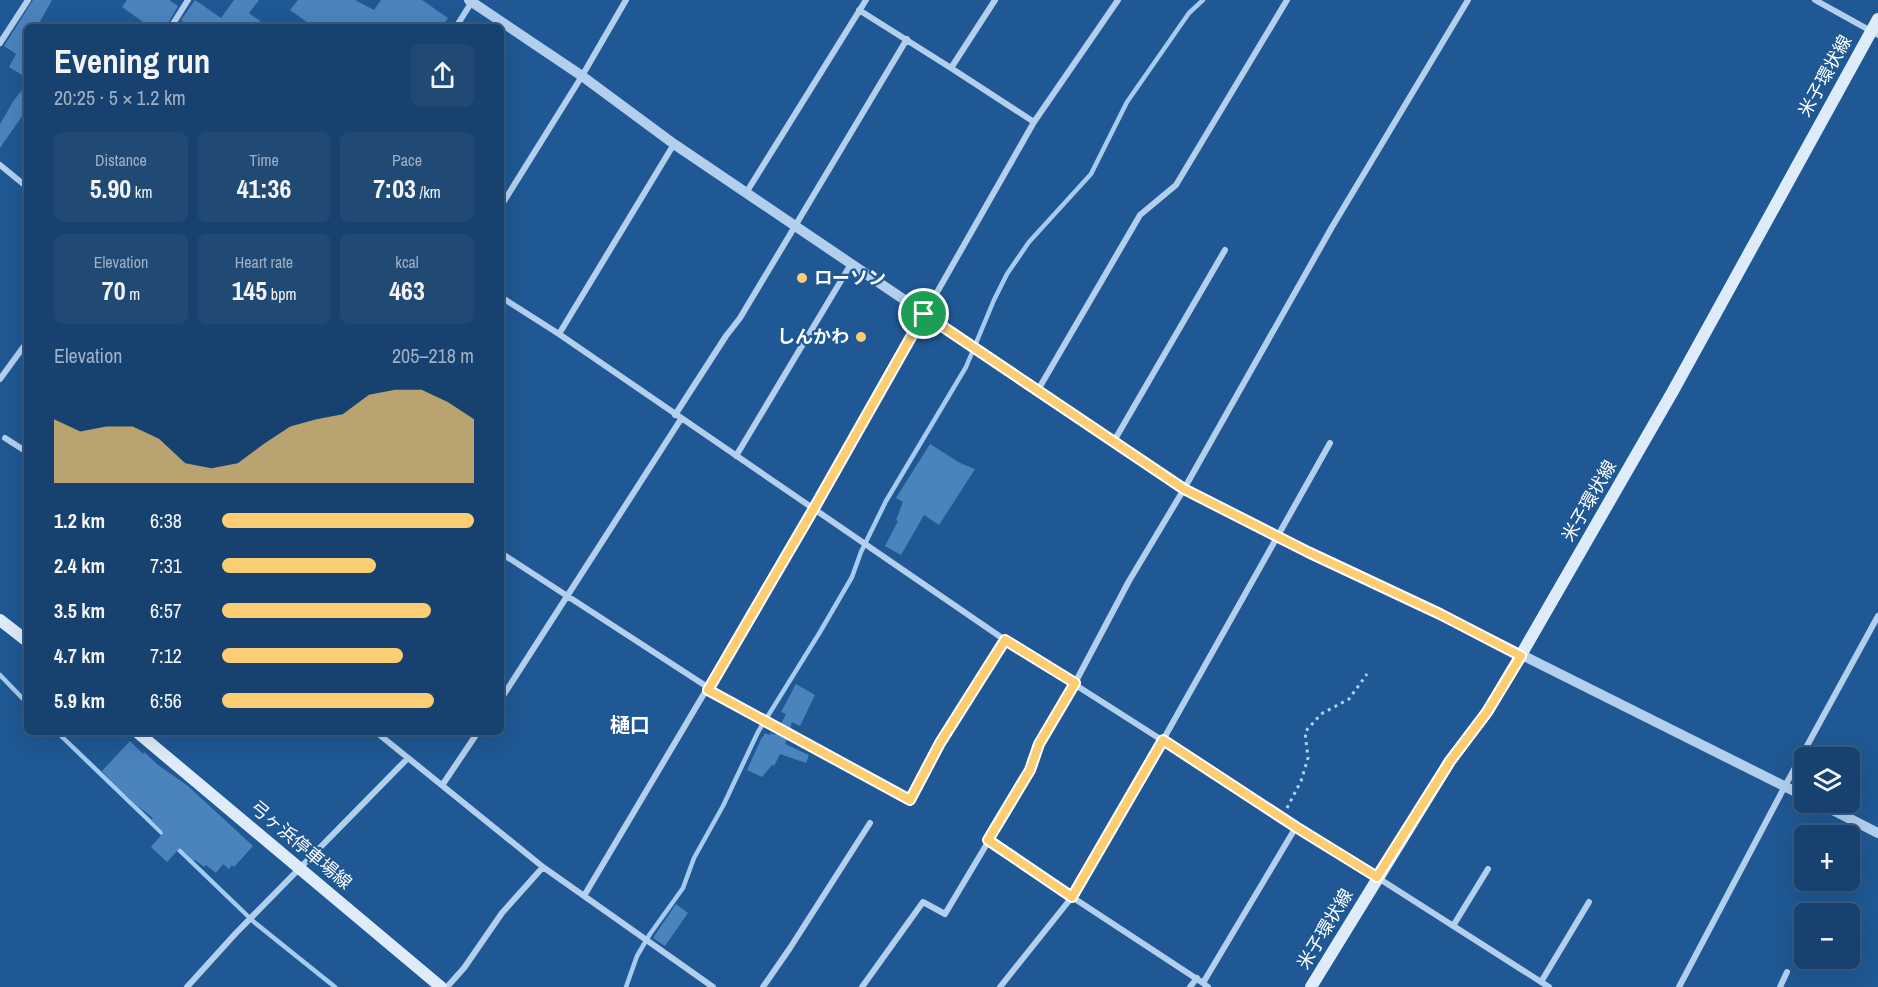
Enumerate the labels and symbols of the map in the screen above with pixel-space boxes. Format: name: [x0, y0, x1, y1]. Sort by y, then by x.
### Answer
street label: 米子環状線: [1792, 30, 1857, 121]
place label: ローソン: [814, 265, 886, 290]
marker: ローソン: [795, 271, 809, 285]
pin: [898, 288, 949, 339]
place label: しんかわ: [777, 324, 849, 349]
marker: しんかわ: [854, 330, 868, 344]
street label: 米子環状線: [1555, 456, 1622, 546]
district label: 樋口: [610, 711, 650, 738]
street label: 弓ヶ浜停車場線: [245, 795, 358, 895]
street label: 米子環状線: [1291, 884, 1358, 974]

